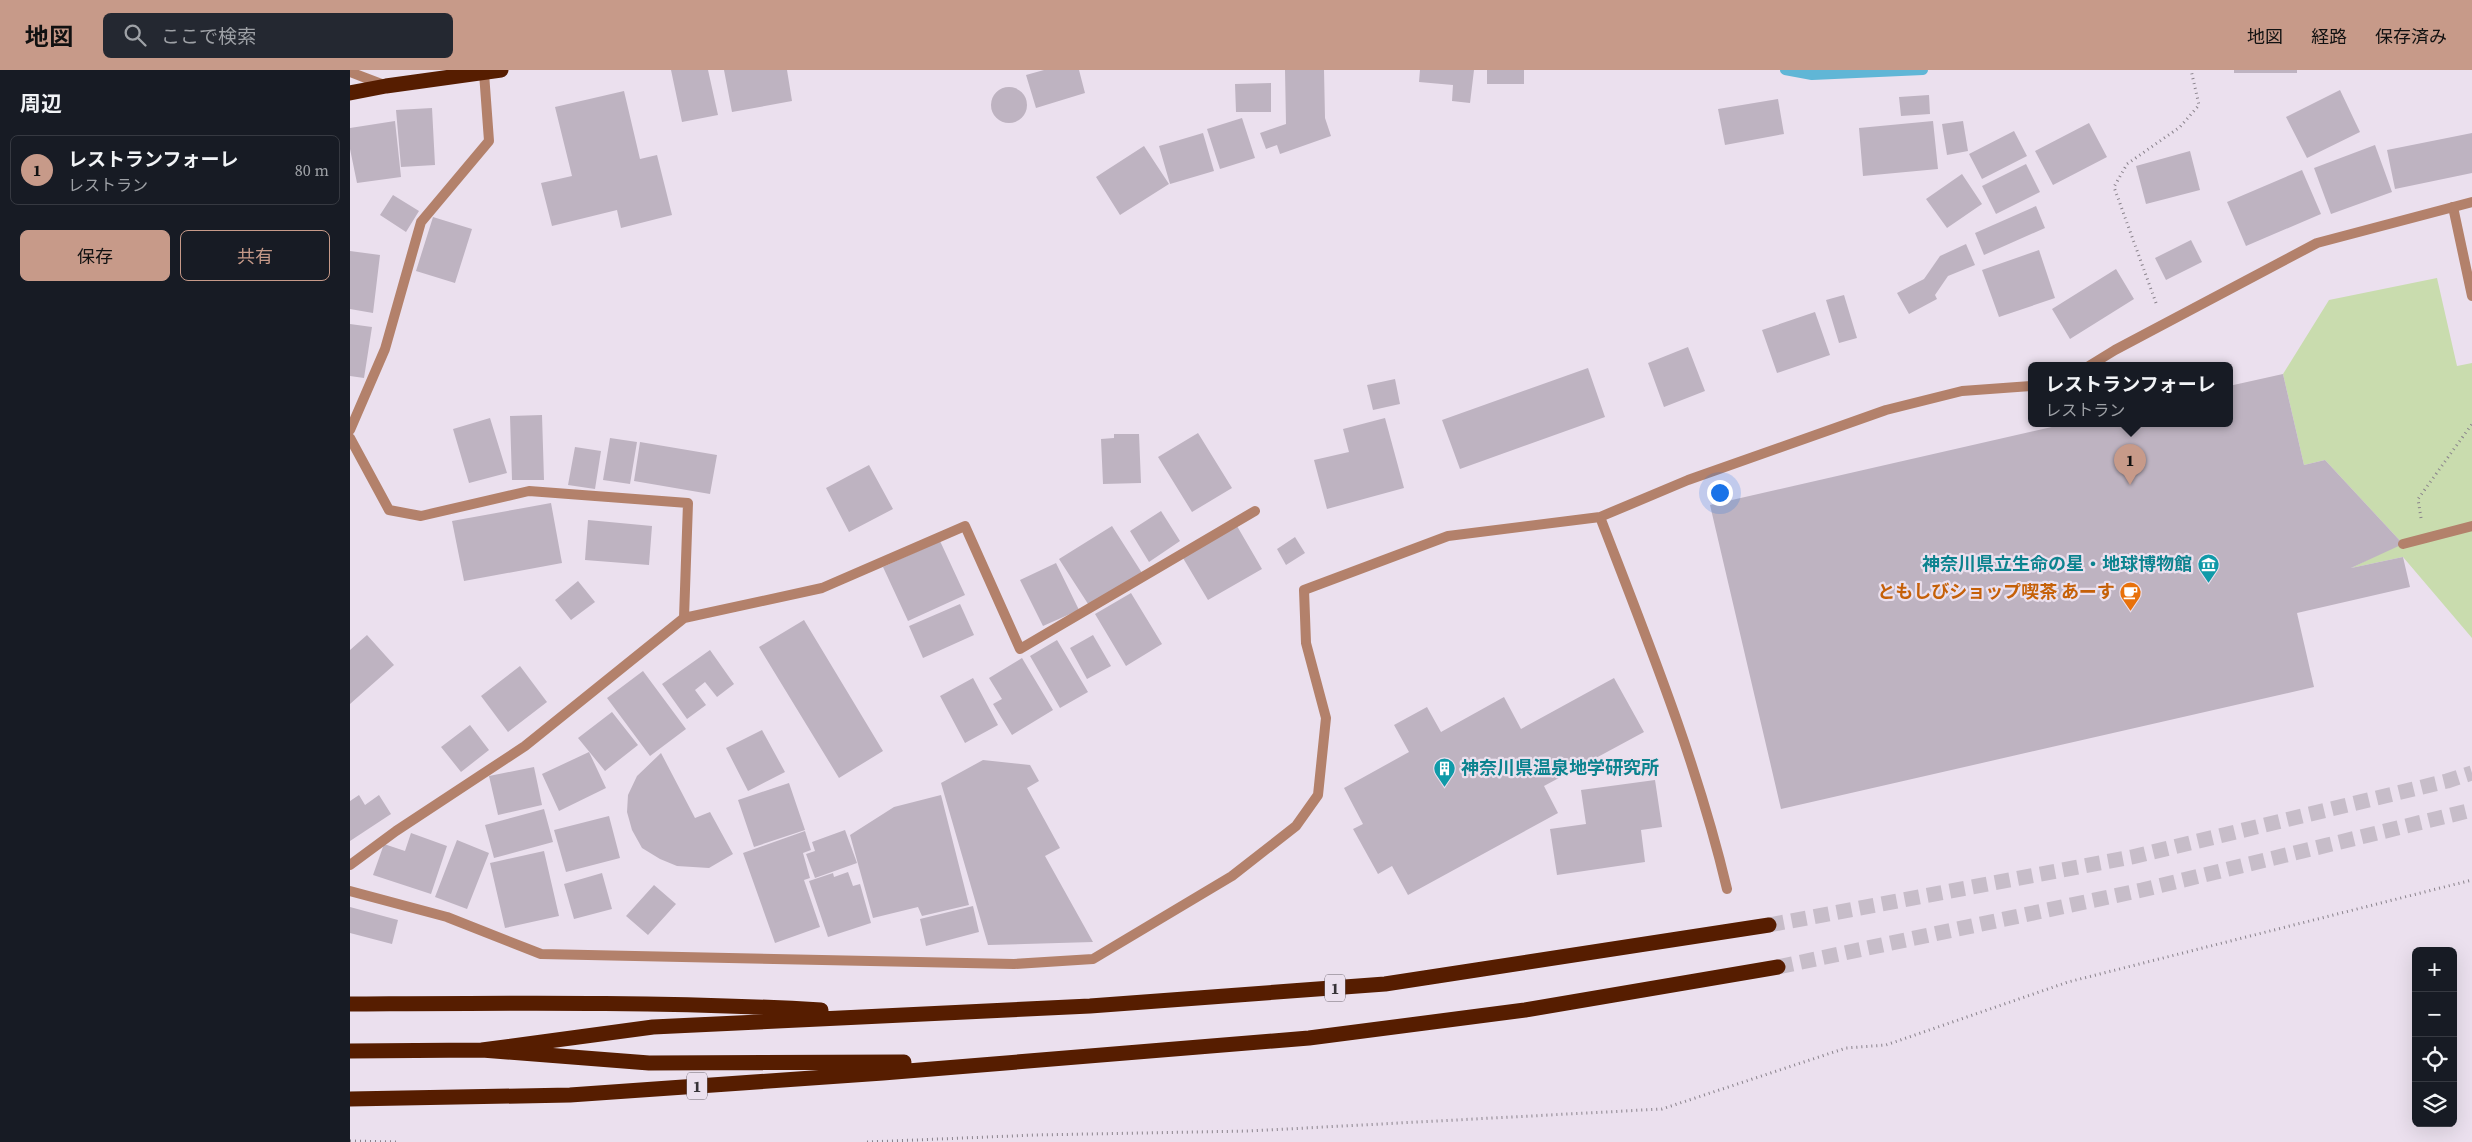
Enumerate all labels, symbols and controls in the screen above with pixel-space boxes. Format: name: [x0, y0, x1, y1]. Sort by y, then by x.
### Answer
search box: [103, 13, 453, 58]
text: 地図: [25, 20, 73, 53]
icon: search: [121, 21, 149, 49]
text: ここで検索: [161, 23, 256, 49]
text: 地図: [2247, 24, 2283, 49]
text: 経路: [2311, 24, 2347, 49]
text: 保存済み: [2375, 24, 2447, 49]
text: 周辺: [20, 89, 62, 118]
text: レストランフォーレ: [68, 146, 238, 172]
text: 1: [33, 159, 41, 181]
text: 80 m: [295, 159, 329, 181]
text: レストラン: [68, 174, 148, 196]
button: 保存: [20, 230, 170, 281]
button: 共有: [180, 230, 330, 281]
popup: [2028, 362, 2233, 427]
text: レストランフォーレ: [2045, 371, 2216, 397]
text: レストラン: [2045, 399, 2125, 421]
pin: 1: [2114, 444, 2146, 485]
your location: [1707, 480, 1733, 506]
place label: 神奈川県立生命の星・地球博物館: [1922, 551, 2192, 576]
museum icon: 神奈川県立生命の星・地球博物館: [2196, 552, 2220, 583]
place label: ともしびショップ喫茶 あーす: [1877, 579, 2115, 604]
cafe icon: ともしびショップ喫茶 あーす: [2119, 580, 2143, 611]
place label: 神奈川県温泉地学研究所: [1461, 755, 1659, 780]
building icon: 神奈川県温泉地学研究所: [1433, 756, 1457, 787]
map controls: [2412, 947, 2457, 1127]
button: +: [2412, 947, 2457, 992]
road number: 1: [1325, 974, 1345, 1001]
button: −: [2412, 992, 2457, 1037]
button: locate: [2412, 1037, 2457, 1082]
road number: 1: [687, 1072, 707, 1100]
button: layers: [2412, 1082, 2457, 1127]

